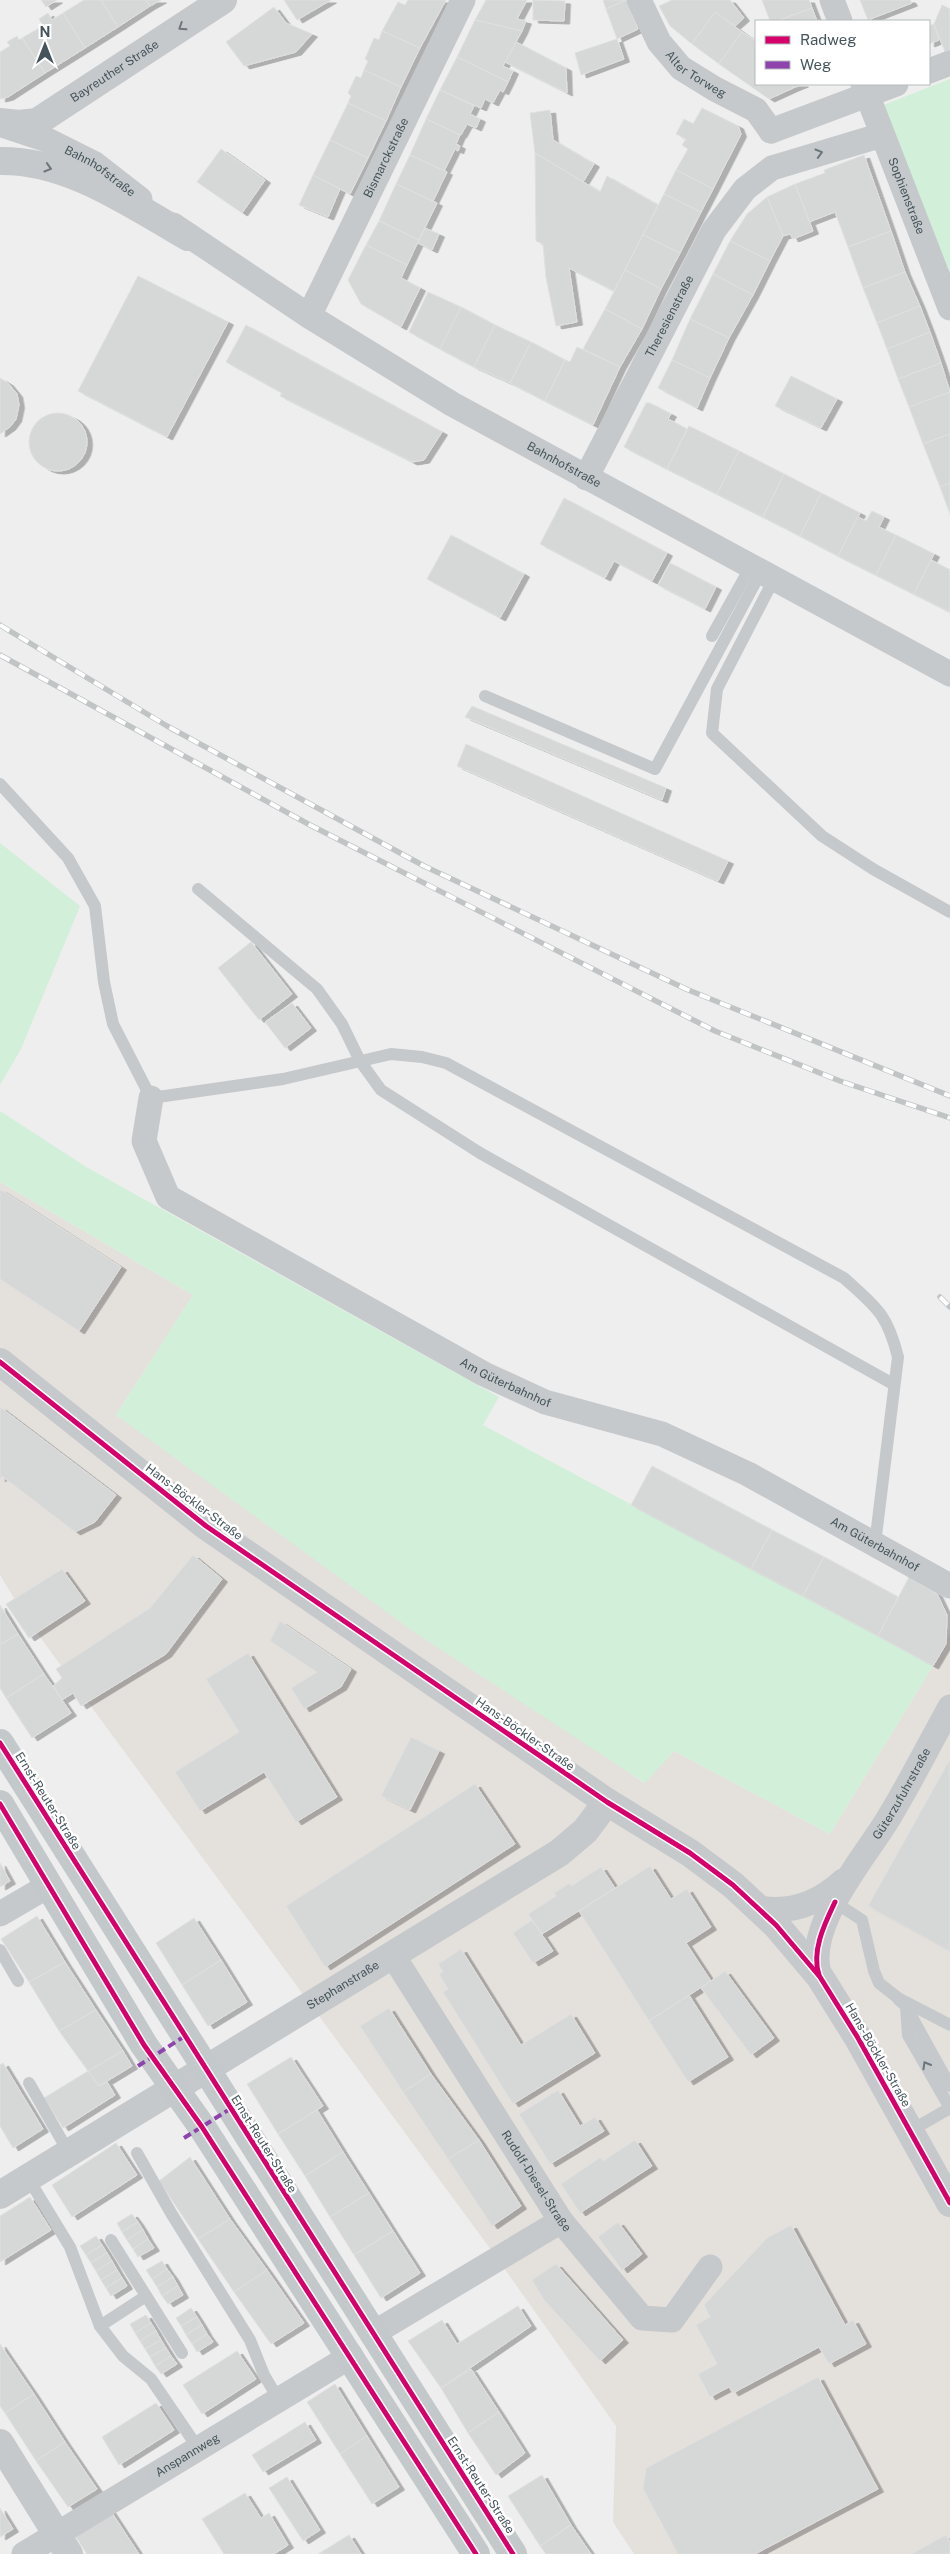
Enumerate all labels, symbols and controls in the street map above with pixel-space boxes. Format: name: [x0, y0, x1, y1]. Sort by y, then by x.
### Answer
north arrow: [20, 20, 70, 70]
one-way arrow: [179, 20, 188, 30]
legend: [755, 20, 930, 85]
text: N: [40, 24, 50, 40]
text: Radweg: [800, 31, 857, 48]
street label: Bayreuther Straße: [68, 37, 162, 105]
street label: Alter Torweg: [662, 48, 728, 100]
text: Weg: [800, 56, 831, 73]
street label: Bismarckstraße: [361, 115, 412, 200]
street label: Bahnhofstraße: [62, 143, 138, 200]
one-way arrow: [814, 149, 823, 159]
street label: Sophienstraße: [885, 155, 928, 236]
one-way arrow: [43, 163, 52, 173]
street label: Theresienstraße: [642, 273, 697, 360]
street label: Bahnhofstraße: [525, 439, 604, 491]
street label: Am Güterbahnhof: [458, 1355, 553, 1410]
street label: Hans-Böckler-Straße: [143, 1461, 245, 1543]
street label: Am Güterbahnhof: [828, 1514, 922, 1575]
street label: Hans-Böckler-Straße: [473, 1695, 577, 1774]
street label: Güterzufuhrstraße: [870, 1745, 934, 1842]
street label: Ernst-Reuter-Straße: [12, 1750, 84, 1853]
street label: Stephanstraße: [304, 1958, 382, 2013]
street label: Hans-Böckler-Straße: [843, 2001, 914, 2110]
one-way arrow: [922, 2062, 932, 2071]
street label: Ernst-Reuter-Straße: [228, 2093, 300, 2196]
street label: Rudolf-Diesel-Straße: [498, 2128, 574, 2235]
street label: Anspannweg: [153, 2430, 222, 2480]
street label: Ernst-Reuter-Straße: [444, 2434, 518, 2536]

